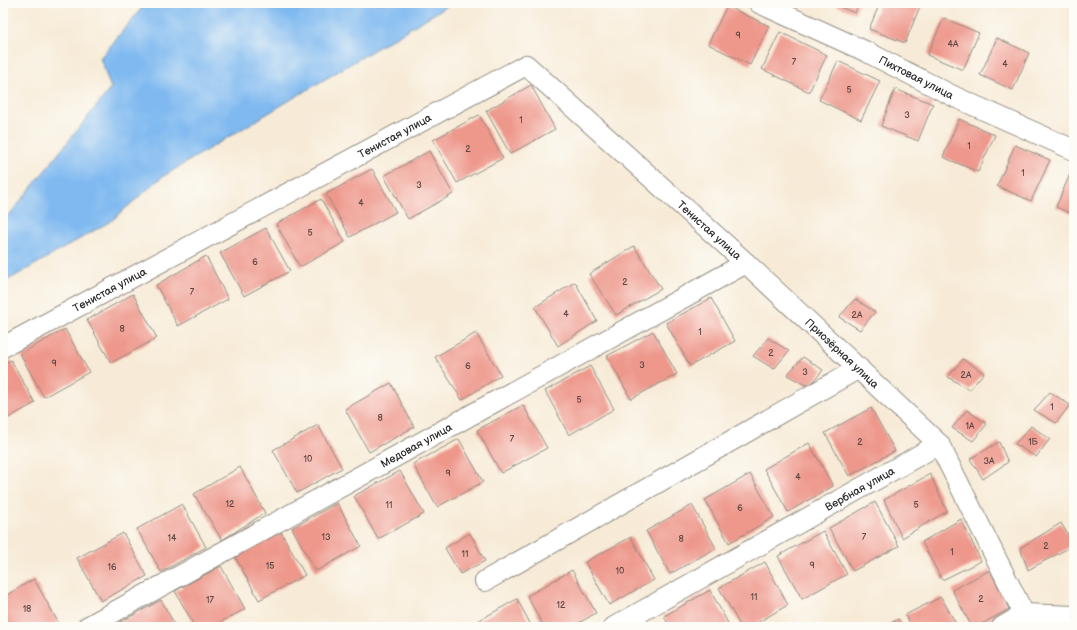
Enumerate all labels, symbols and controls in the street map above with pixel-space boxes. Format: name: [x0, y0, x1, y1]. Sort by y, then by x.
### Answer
house number: 9: [735, 30, 741, 41]
house number: 4А: [948, 39, 959, 50]
street label: Пихтовая улица: [877, 53, 956, 102]
house number: 7: [792, 57, 797, 68]
house number: 4: [1002, 59, 1008, 70]
house number: 5: [846, 85, 852, 96]
house number: 3: [904, 110, 910, 121]
street label: Тенистая улица: [356, 111, 434, 161]
house number: 1: [519, 115, 523, 126]
house number: 1: [967, 141, 971, 152]
house number: 2: [465, 144, 471, 155]
house number: 1: [1021, 168, 1025, 179]
house number: 3: [416, 180, 422, 191]
house number: 4: [358, 198, 364, 209]
street label: Тенистая улица: [675, 198, 744, 262]
house number: 5: [307, 228, 313, 239]
house number: 6: [252, 257, 258, 268]
street label: Тенистая улица: [71, 264, 149, 315]
house number: 2: [622, 277, 628, 288]
house number: 7: [190, 287, 195, 298]
house number: 4: [563, 309, 569, 320]
house number: 2А: [852, 310, 863, 321]
street label: Приозёрная улица: [803, 316, 882, 391]
house number: 8: [119, 324, 125, 335]
house number: 1: [698, 327, 702, 338]
house number: 2: [768, 348, 774, 359]
house number: 9: [51, 358, 57, 369]
house number: 3: [639, 360, 645, 371]
house number: 6: [465, 361, 471, 372]
house number: 3: [802, 367, 808, 378]
house number: 2А: [961, 370, 972, 381]
house number: 5: [576, 395, 582, 406]
house number: 1: [1050, 402, 1054, 413]
house number: 8: [377, 413, 383, 424]
street label: Медовая улица: [378, 420, 455, 470]
house number: 1А: [966, 421, 975, 432]
house number: 7: [510, 434, 515, 445]
house number: 2: [857, 437, 863, 448]
house number: 1Б: [1028, 437, 1039, 448]
house number: 10: [304, 454, 312, 465]
house number: 3А: [984, 456, 995, 467]
street label: Вербная улица: [823, 464, 897, 513]
house number: 9: [445, 468, 451, 479]
house number: 4: [795, 472, 801, 483]
house number: 12: [226, 499, 235, 510]
house number: 11: [386, 500, 392, 511]
house number: 5: [913, 500, 919, 511]
house number: 6: [737, 503, 743, 514]
house number: 13: [321, 532, 331, 543]
house number: 7: [862, 532, 867, 543]
house number: 14: [168, 533, 177, 544]
house number: 8: [678, 534, 684, 545]
house number: 2: [1043, 541, 1049, 552]
house number: 1: [950, 547, 954, 558]
house number: 11: [462, 549, 468, 560]
house number: 9: [809, 560, 815, 571]
house number: 15: [266, 561, 274, 572]
house number: 16: [108, 562, 117, 573]
house number: 10: [616, 566, 624, 577]
house number: 11: [751, 592, 757, 603]
house number: 2: [978, 594, 984, 605]
house number: 17: [206, 595, 215, 606]
house number: 12: [557, 600, 566, 611]
house number: 18: [23, 604, 31, 615]

